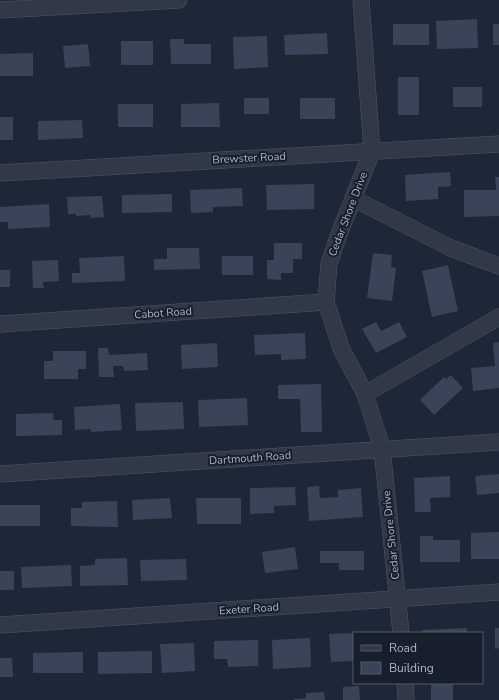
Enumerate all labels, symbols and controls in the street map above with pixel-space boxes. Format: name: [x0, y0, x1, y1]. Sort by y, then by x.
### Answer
street label: Brewster Road: [212, 149, 286, 167]
street label: Cedar Shore Drive: [325, 169, 371, 259]
street label: Cabot Road: [134, 304, 192, 322]
street label: Dartmouth Road: [208, 448, 292, 468]
street label: Cedar Shore Drive: [379, 490, 403, 580]
street label: Exeter Road: [219, 599, 279, 619]
legend: [353, 632, 483, 684]
text: Road: [389, 640, 417, 656]
text: Building: [389, 660, 434, 676]

